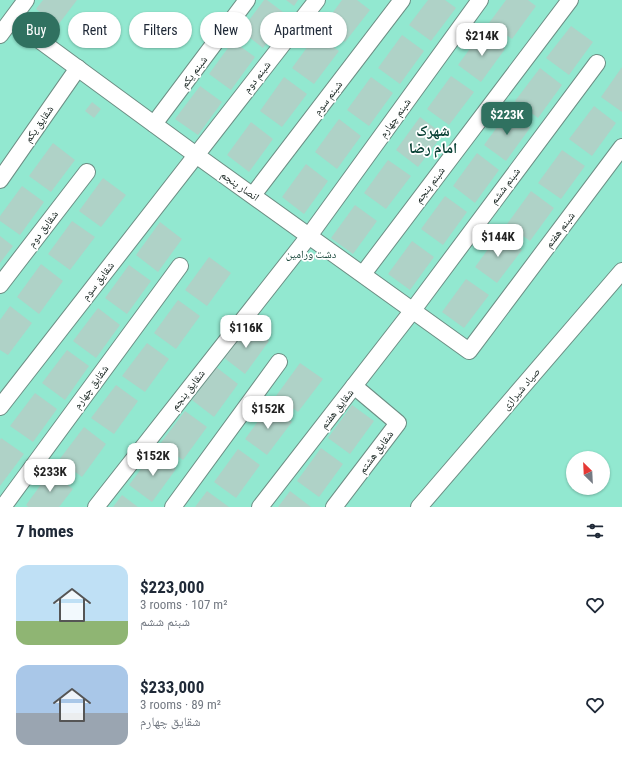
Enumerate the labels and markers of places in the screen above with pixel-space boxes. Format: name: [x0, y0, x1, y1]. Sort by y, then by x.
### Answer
pin: $214K: [454, 23, 510, 57]
pin: $223K: [479, 102, 535, 136]
pin: $144K: [470, 224, 526, 258]
pin: $116K: [218, 315, 274, 349]
pin: $152K: [240, 396, 296, 430]
pin: $152K: [125, 443, 181, 477]
pin: $233K: [22, 459, 78, 493]

